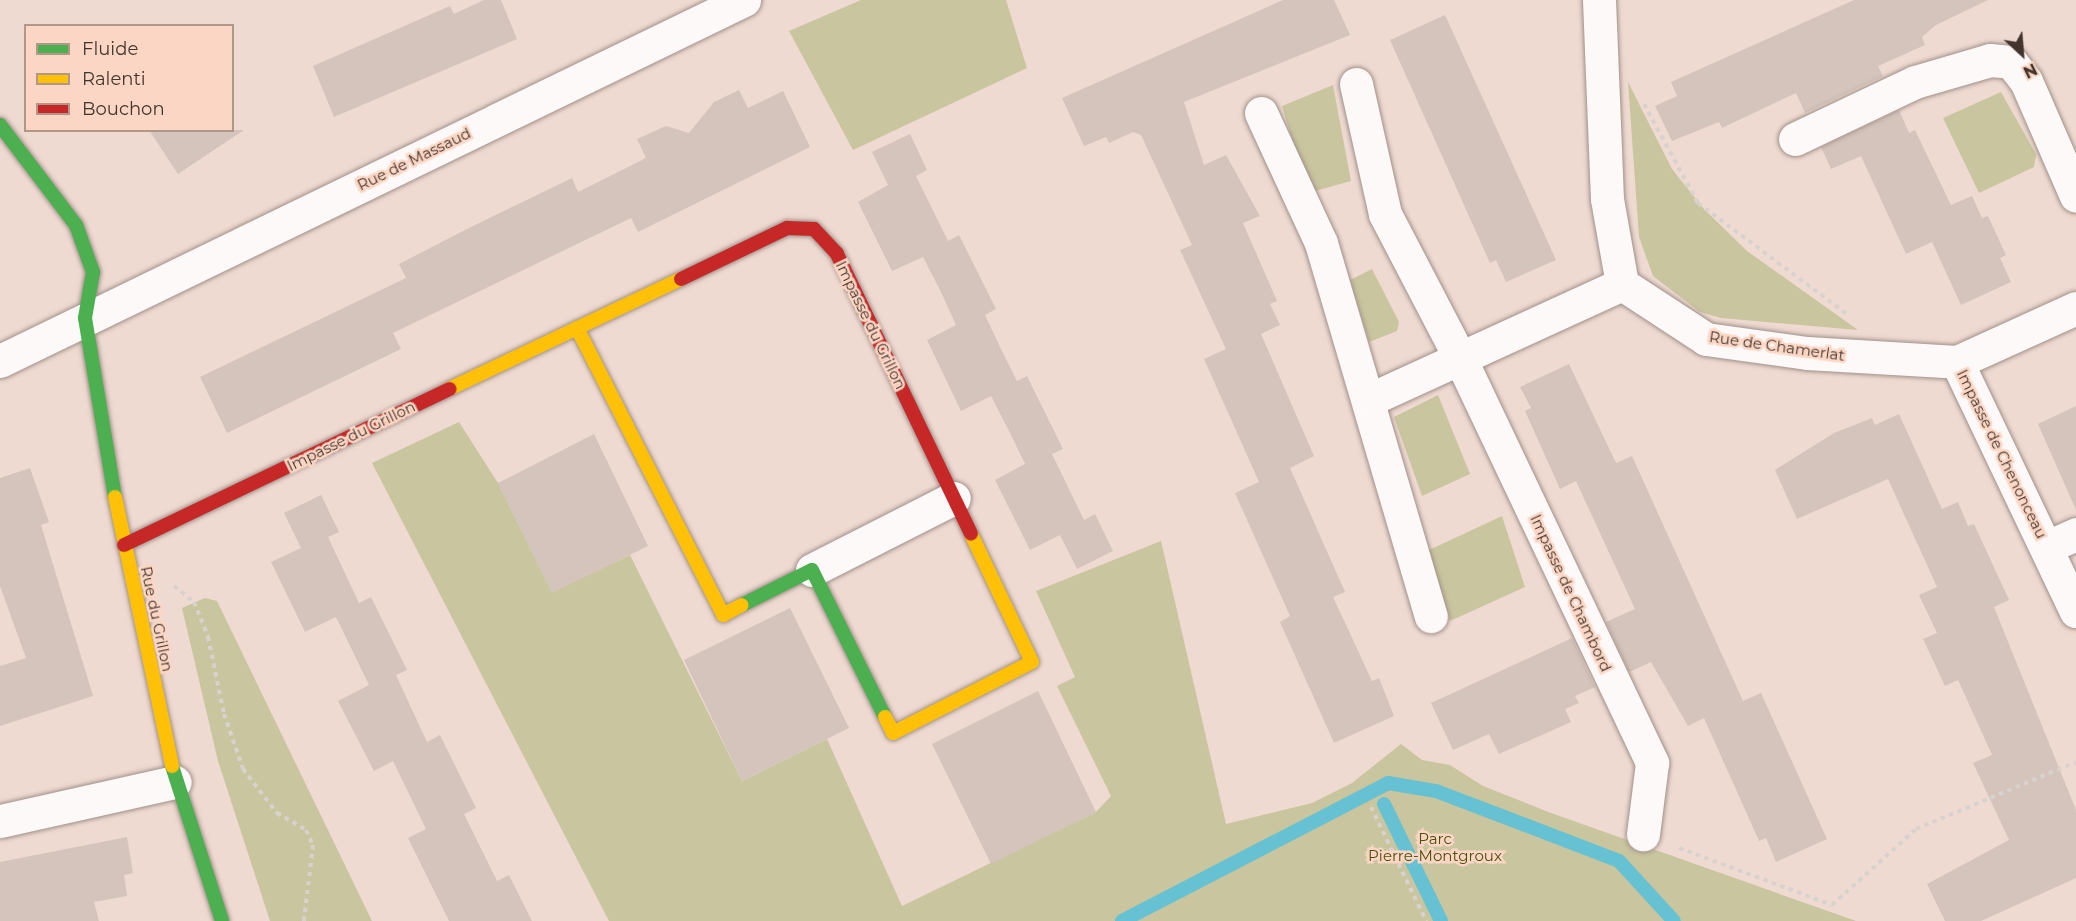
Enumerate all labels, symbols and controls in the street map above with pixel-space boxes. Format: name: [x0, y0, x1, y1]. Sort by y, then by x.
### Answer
legend: [24, 24, 234, 132]
north arrow: [1992, 24, 2052, 84]
text: Fluide: [82, 38, 138, 60]
text: N: [2020, 59, 2040, 82]
text: Ralenti: [82, 68, 146, 90]
text: Bouchon: [82, 98, 165, 120]
street label: Rue de Massaud: [354, 124, 474, 194]
street label: Impasse du Grillon: [832, 258, 910, 392]
street label: Rue de Chamerlat: [1708, 328, 1846, 364]
street label: Impasse de Chenonceau: [1953, 367, 2051, 541]
street label: Impasse du Grillon: [284, 397, 418, 475]
street label: Impasse de Chambord: [1527, 512, 1615, 674]
street label: Rue du Grillon: [137, 565, 177, 673]
park label: Parc Pierre-Montgroux: [1368, 829, 1502, 864]

